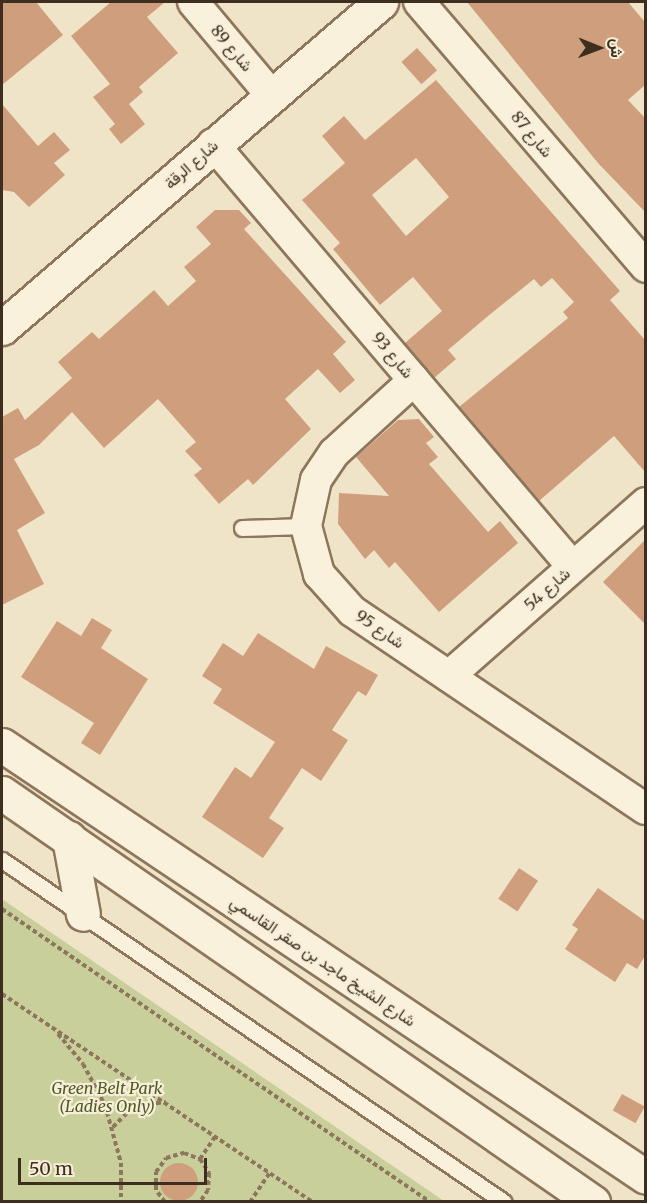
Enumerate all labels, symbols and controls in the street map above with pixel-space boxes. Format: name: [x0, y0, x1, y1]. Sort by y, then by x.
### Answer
north arrow: [569, 18, 629, 78]
street label: شارع 89: [207, 21, 257, 75]
text: ش: [607, 39, 627, 58]
street label: شارع 87: [507, 107, 557, 161]
street label: شارع الرقة: [160, 135, 222, 193]
street label: شارع 93: [368, 328, 418, 382]
street label: شارع 54: [520, 564, 574, 614]
street label: شارع 95: [352, 606, 408, 652]
street label: شارع الشيخ ماجد بن صقر القاسمي: [227, 892, 419, 1030]
park label: Green Belt Park (Ladies Only): [51, 1078, 163, 1116]
scale bar: [21, 1146, 210, 1184]
text: 50 m: [29, 1157, 73, 1180]

